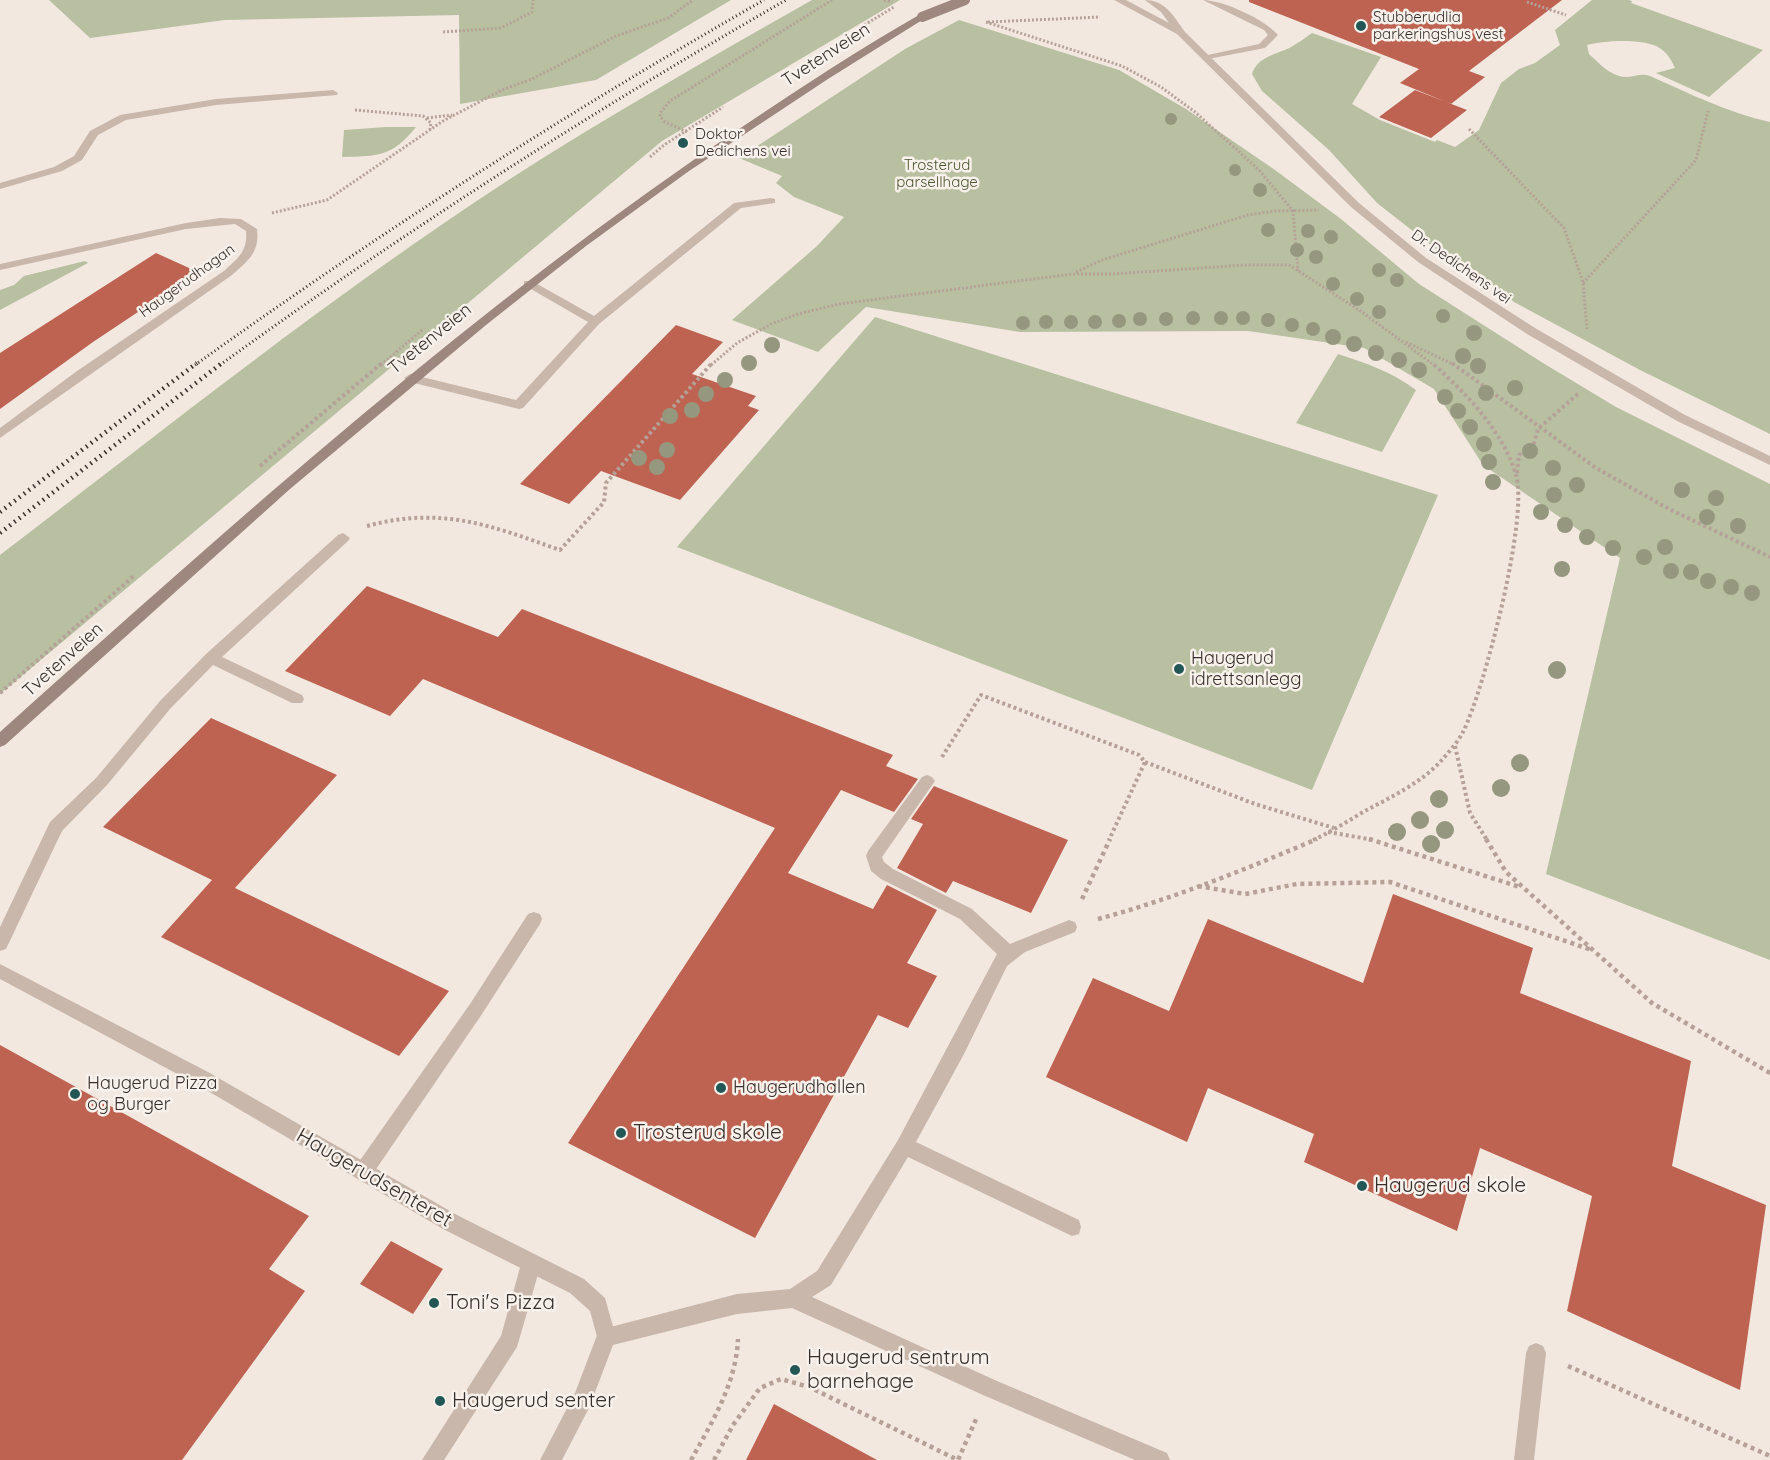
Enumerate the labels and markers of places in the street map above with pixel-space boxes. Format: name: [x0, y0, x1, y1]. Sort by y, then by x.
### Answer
place label: Stubberudlia parkeringshus vest: [1373, 8, 1504, 43]
marker: Stubberudlia parkeringshus vest: [1354, 19, 1368, 33]
place label: Doktor Dedichens vei: [695, 125, 791, 160]
marker: Doktor Dedichens vei: [676, 136, 690, 150]
place label: Haugerud idrettsanlegg: [1191, 648, 1301, 690]
marker: Haugerud idrettsanlegg: [1172, 662, 1186, 676]
place label: Haugerud Pizza og Burger: [87, 1073, 218, 1116]
place label: Haugerudhallen: [733, 1077, 866, 1099]
marker: Haugerudhallen: [714, 1081, 728, 1095]
marker: Haugerud Pizza og Burger: [68, 1087, 82, 1101]
place label: Trosterud skole: [633, 1120, 782, 1146]
marker: Trosterud skole: [614, 1126, 628, 1140]
place label: Haugerud skole: [1374, 1173, 1526, 1199]
marker: Haugerud skole: [1355, 1179, 1369, 1193]
place label: Toni's Pizza: [446, 1290, 555, 1316]
marker: Toni's Pizza: [427, 1296, 441, 1310]
place label: Haugerud sentrum barnehage: [807, 1345, 990, 1395]
marker: Haugerud sentrum barnehage: [788, 1363, 802, 1377]
place label: Haugerud senter: [452, 1388, 615, 1414]
marker: Haugerud senter: [433, 1394, 447, 1408]

